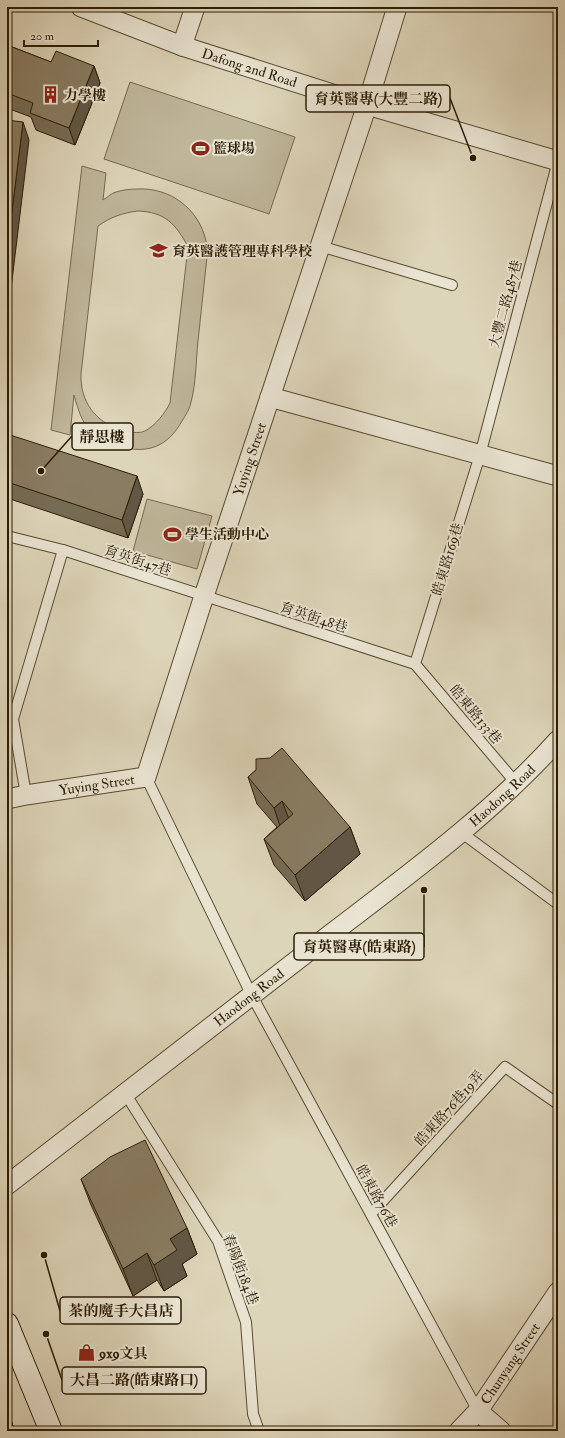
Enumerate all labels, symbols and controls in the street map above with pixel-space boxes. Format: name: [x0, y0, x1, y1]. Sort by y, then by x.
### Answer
scale bar: [24, 22, 98, 48]
text: 20 m: [30, 29, 55, 44]
street label: Dafong 2nd Road: [200, 45, 299, 91]
building icon: 力學樓: [41, 85, 61, 105]
callout: 育英醫專(大豐二路): [306, 85, 450, 112]
place label: 力學樓: [64, 87, 106, 104]
text: 育英醫專(大豐二路): [314, 90, 442, 109]
sports icon: 籃球場: [190, 138, 210, 158]
place label: 籃球場: [213, 140, 255, 157]
school or university icon: 育英醫護管理專科學校: [149, 241, 169, 261]
place label: 育英醫護管理專科學校: [172, 243, 312, 260]
street label: 大豐二路487巷: [486, 258, 525, 350]
street label: Yuying Street: [230, 420, 270, 498]
callout: 靜思樓: [72, 423, 133, 450]
text: 靜思樓: [79, 428, 125, 447]
street label: 皓東路169巷: [428, 521, 467, 598]
sports icon: 學生活動中心: [162, 524, 182, 544]
place label: 學生活動中心: [185, 526, 269, 543]
street label: 育英街47巷: [102, 542, 174, 579]
street label: 育英街48巷: [278, 599, 350, 636]
street label: 皓東路133巷: [446, 681, 505, 747]
street label: Haodong Road: [466, 761, 539, 831]
street label: Yuying Street: [58, 771, 136, 799]
callout: 育英醫專(皓東路): [294, 933, 424, 960]
text: 育英醫專(皓東路): [302, 938, 416, 957]
street label: Haodong Road: [211, 965, 287, 1030]
street label: 皓東路76巷19弄: [411, 1067, 488, 1150]
street label: 皓東路76巷: [352, 1162, 401, 1231]
street label: 春陽街184巷: [219, 1231, 262, 1307]
callout: 茶的魔手大昌店: [60, 1297, 181, 1324]
text: 茶的魔手大昌店: [68, 1302, 174, 1321]
street label: Chunyang Street: [477, 1319, 544, 1408]
shop icon: 9x9文具: [76, 1343, 96, 1363]
place label: 9x9文具: [97, 1345, 148, 1362]
callout: 大昌二路(皓東路口): [62, 1367, 206, 1394]
text: 大昌二路(皓東路口): [70, 1371, 198, 1390]

